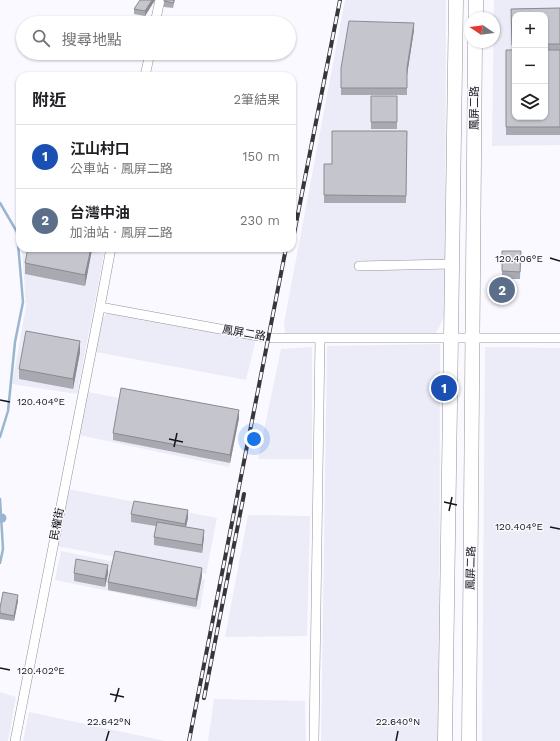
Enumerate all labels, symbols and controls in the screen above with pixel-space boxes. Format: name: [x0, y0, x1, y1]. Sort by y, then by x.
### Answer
north arrow: [464, 12, 500, 48]
map controls: [512, 12, 548, 120]
button: +: [512, 12, 548, 48]
search box: [16, 16, 296, 60]
icon: search: [30, 27, 52, 49]
text: 搜尋地點: [62, 31, 122, 49]
button: −: [512, 48, 548, 84]
button: layers: [512, 84, 548, 120]
street label: 鳳屏二路: [468, 86, 481, 130]
text: 附近: [32, 90, 66, 110]
text: 2筆結果: [233, 92, 280, 107]
text: 江山村口: [70, 140, 130, 158]
text: 1: [42, 149, 48, 164]
text: 150 m: [242, 149, 280, 164]
text: 公車站 · 鳳屏二路: [70, 161, 173, 176]
text: 台灣中油: [70, 204, 130, 222]
text: 2: [41, 213, 49, 228]
text: 230 m: [240, 213, 280, 228]
text: 加油站 · 鳳屏二路: [70, 225, 173, 240]
text: 120.406°E: [495, 253, 543, 264]
pin: 2: [489, 275, 515, 305]
street label: 鳳屏二路: [221, 323, 267, 343]
pin: 1: [431, 373, 457, 403]
text: 120.404°E: [17, 396, 65, 407]
your location: [244, 429, 264, 449]
street label: 民權街: [47, 507, 67, 541]
text: 120.404°E: [495, 521, 543, 532]
street label: 鳳屏二路: [464, 546, 478, 590]
text: 120.402°E: [17, 665, 65, 676]
text: 22.642°N: [87, 716, 131, 727]
text: 22.640°N: [376, 716, 420, 727]

